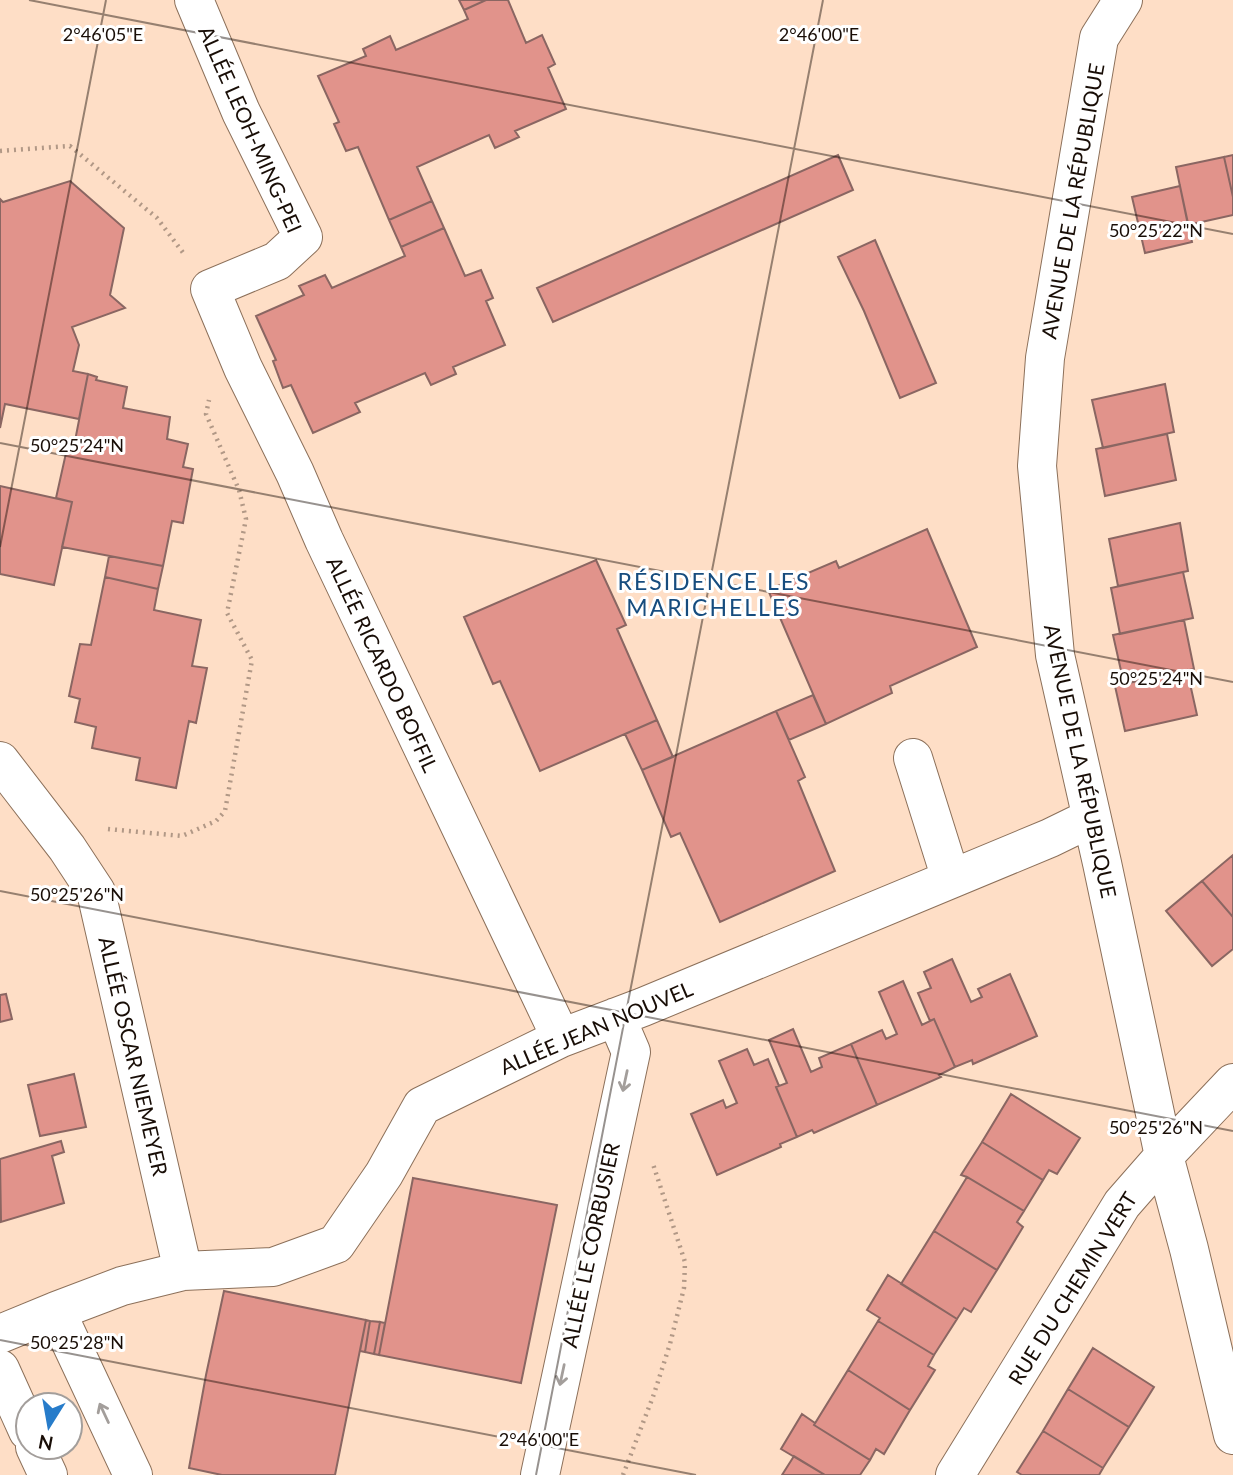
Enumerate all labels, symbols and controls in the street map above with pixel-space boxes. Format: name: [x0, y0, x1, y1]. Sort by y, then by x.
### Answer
street label: ALLÉE LEOH-MING-PEI: [194, 22, 308, 236]
text: 2°46'05"E: [63, 23, 143, 45]
text: 2°46'00"E: [779, 23, 859, 45]
street label: AVENUE DE LA RÉPUBLIQUE: [1035, 61, 1109, 341]
text: 50°25'22"N: [1109, 219, 1203, 241]
text: 50°25'24"N: [30, 434, 124, 456]
street label: ALLÉE RICARDO BOFFIL: [322, 552, 444, 776]
district label: RÉSIDENCE LES MARICHELLES: [617, 567, 811, 621]
street label: AVENUE DE LA RÉPUBLIQUE: [1040, 622, 1122, 900]
text: 50°25'24"N: [1109, 667, 1203, 689]
text: 50°25'26"N: [30, 883, 124, 905]
street label: ALLÉE OSCAR NIEMEYER: [94, 934, 174, 1179]
street label: ALLÉE JEAN NOUVEL: [496, 975, 696, 1079]
one-way arrow: [618, 1069, 632, 1092]
text: 50°25'26"N: [1109, 1116, 1203, 1138]
street label: ALLÉE LE CORBUSIER: [556, 1139, 624, 1350]
street label: RUE DU CHEMIN VERT: [1002, 1187, 1142, 1389]
text: 50°25'28"N: [30, 1331, 124, 1353]
one-way arrow: [555, 1363, 569, 1386]
north arrow: [14, 1391, 84, 1461]
one-way arrow: [97, 1403, 110, 1424]
text: 2°46'00"E: [499, 1428, 579, 1450]
text: N: [36, 1430, 55, 1456]

